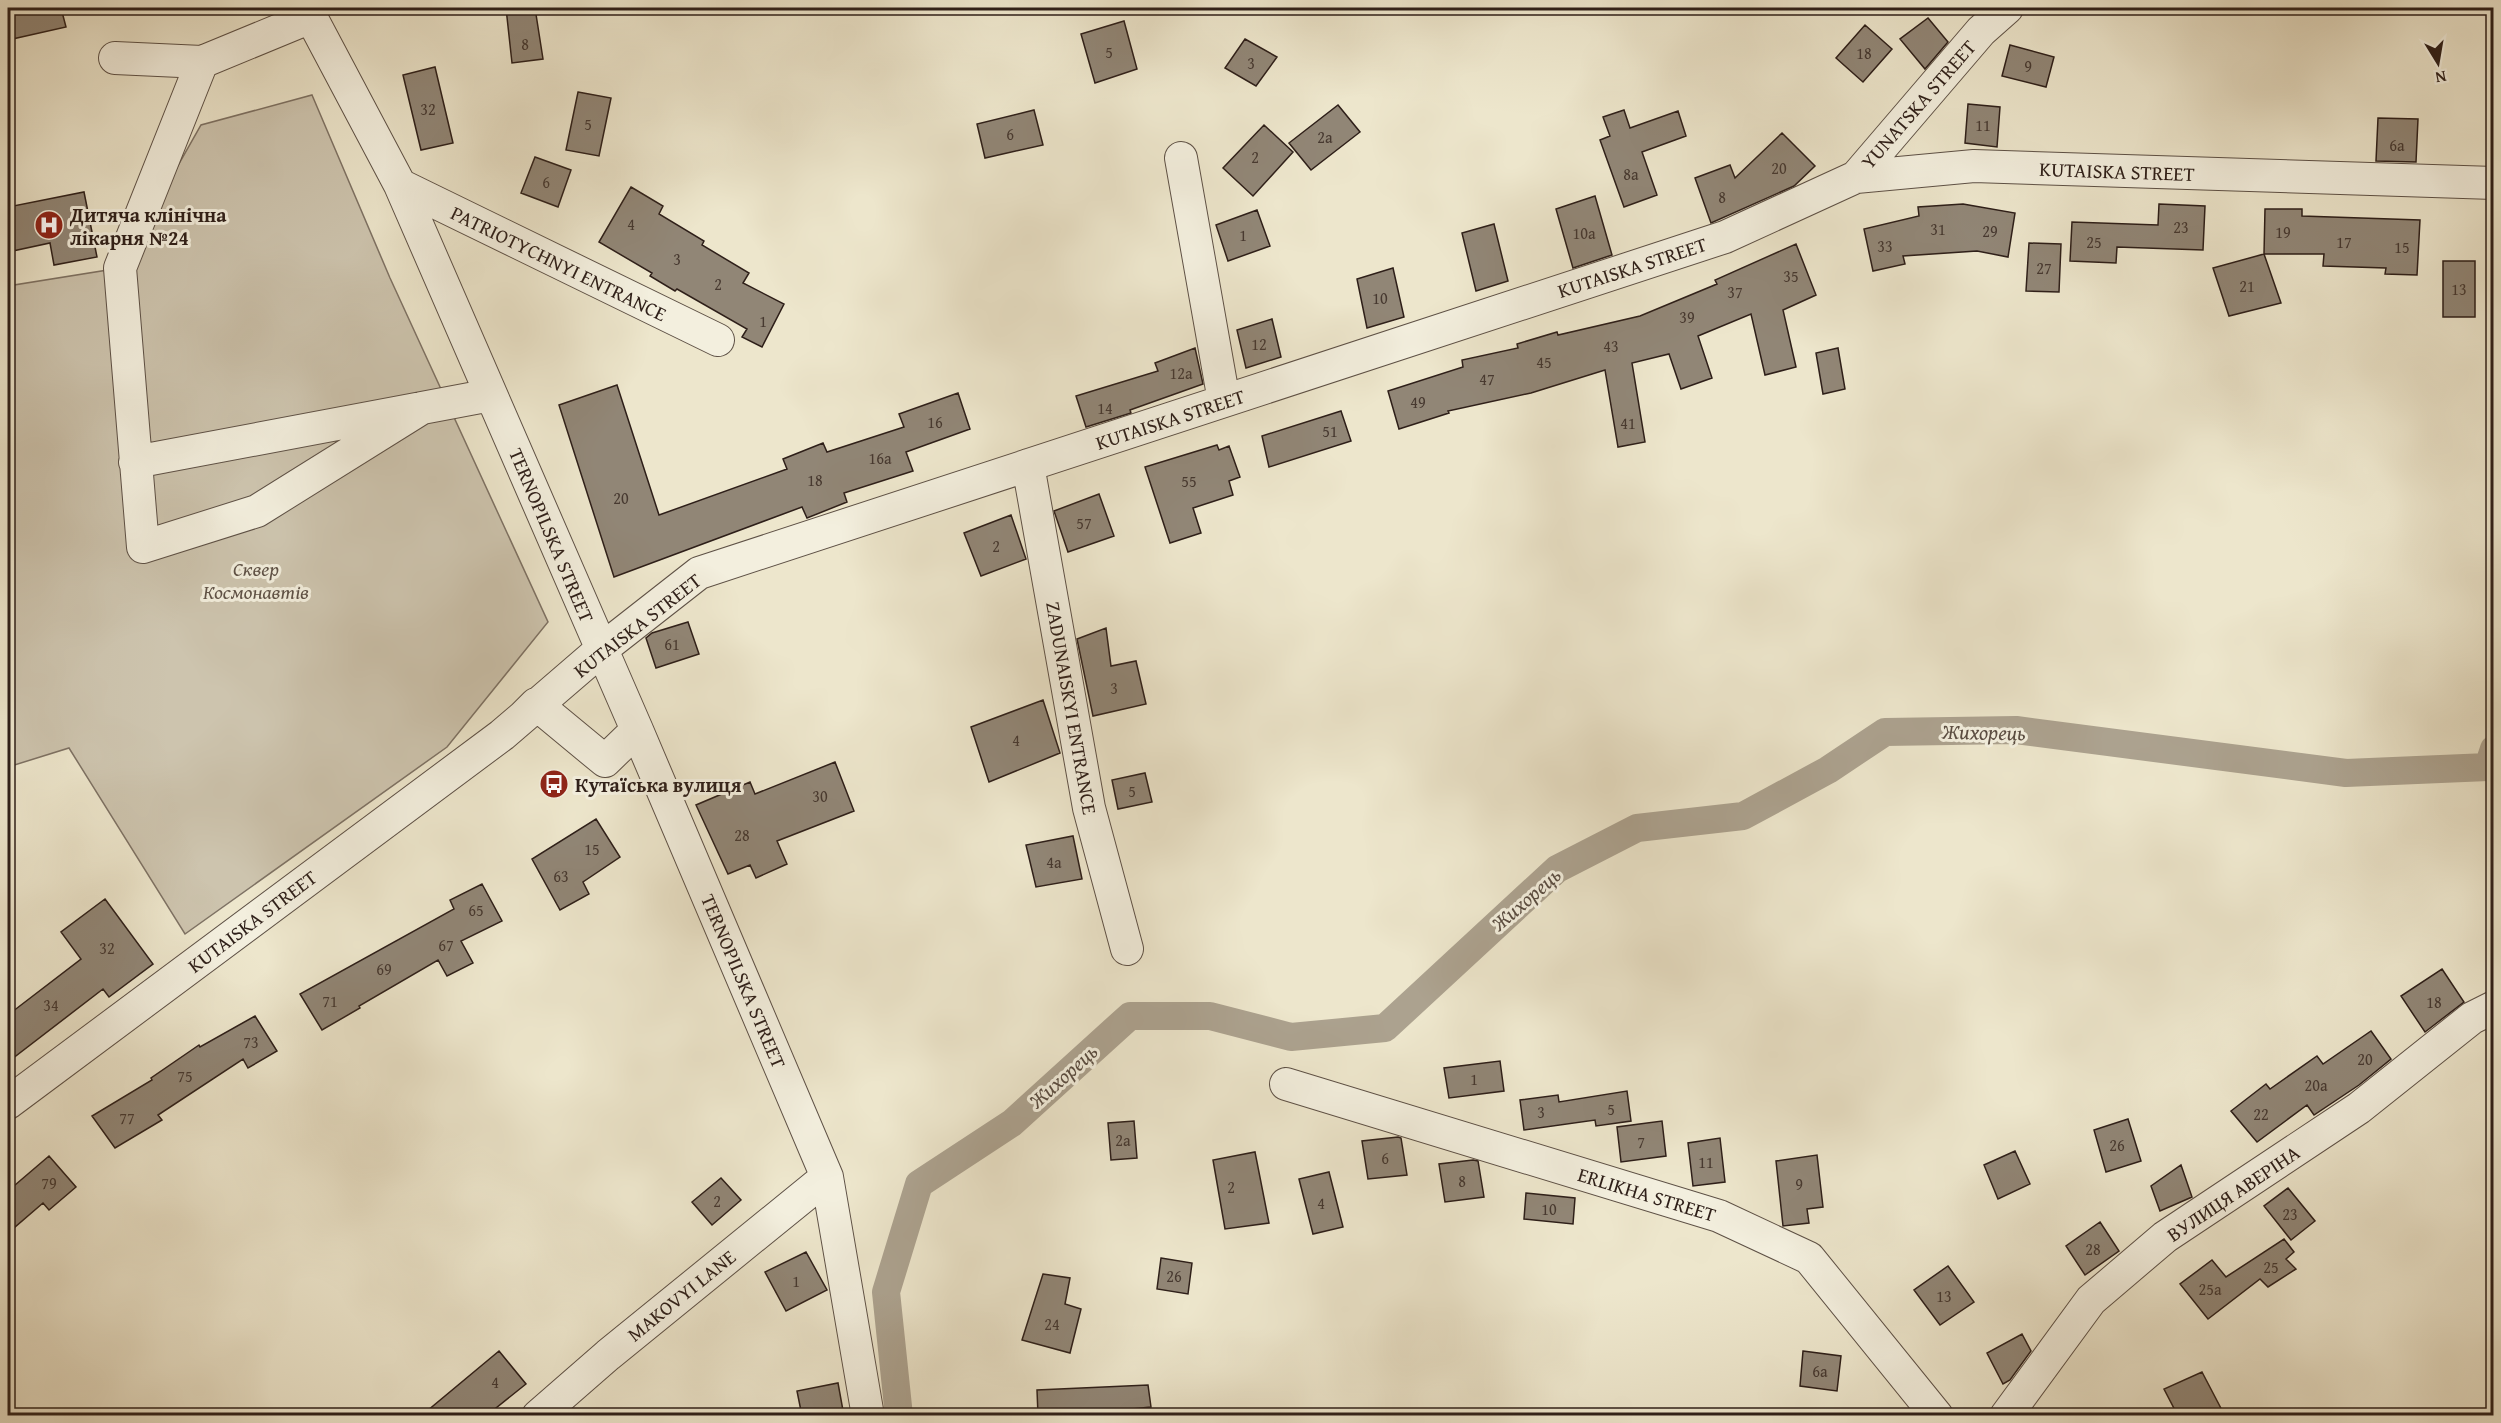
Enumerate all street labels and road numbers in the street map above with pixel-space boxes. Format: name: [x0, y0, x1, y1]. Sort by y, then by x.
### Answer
street label: YUNATSKA STREET: [1854, 33, 1982, 175]
street label: KUTAISKA STREET: [2039, 154, 2195, 188]
street label: PATRIOTYCHNYI ENTRANCE: [446, 198, 672, 328]
street label: KUTAISKA STREET: [1554, 229, 1710, 305]
street label: KUTAISKA STREET: [1092, 381, 1248, 457]
street label: TERNOPILSKA STREET: [502, 443, 602, 627]
street label: KUTAISKA STREET: [567, 566, 707, 684]
street label: ZADUNAISKYI ENTRANCE: [1039, 599, 1105, 817]
street label: KUTAISKA STREET: [181, 863, 323, 979]
street label: TERNOPILSKA STREET: [694, 889, 794, 1073]
street label: ВУЛИЦЯ АВЕРІНА: [2161, 1138, 2305, 1248]
street label: ERLIKHA STREET: [1574, 1159, 1720, 1229]
street label: MAKOVYI LANE: [621, 1242, 741, 1348]

